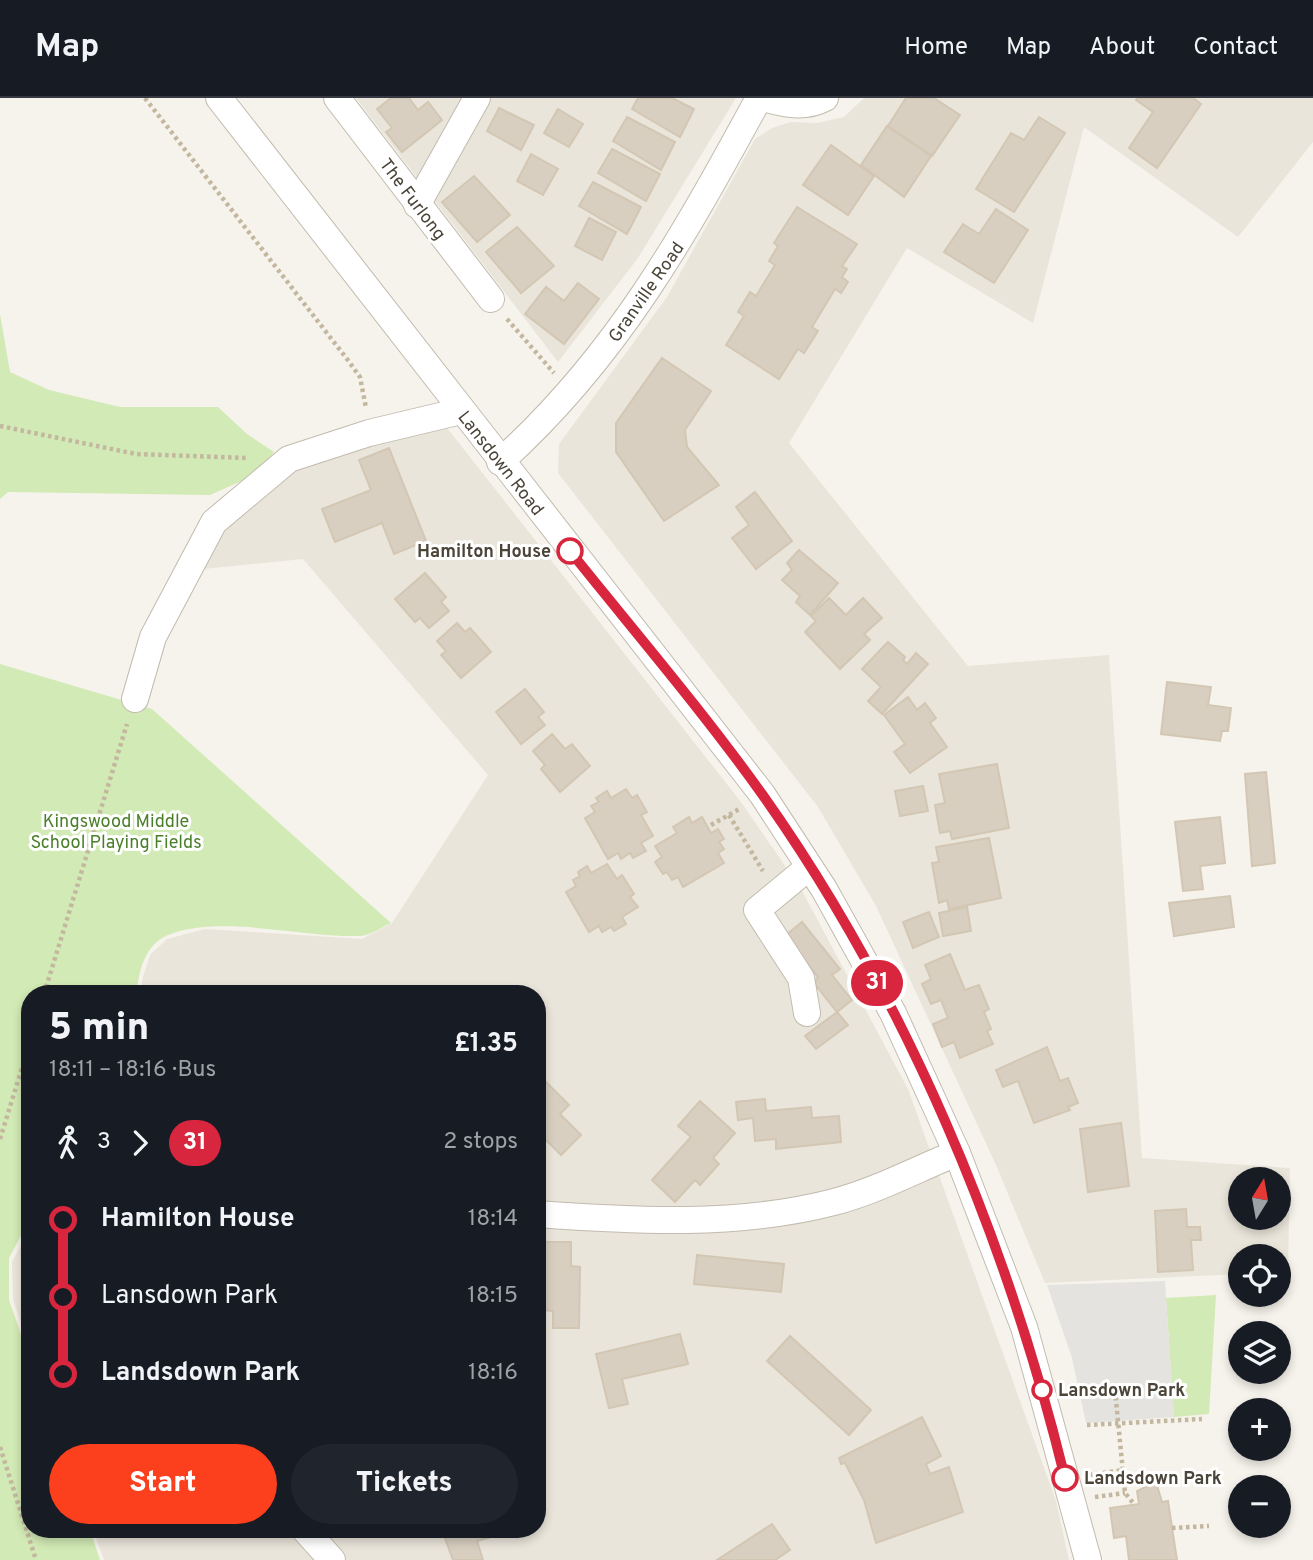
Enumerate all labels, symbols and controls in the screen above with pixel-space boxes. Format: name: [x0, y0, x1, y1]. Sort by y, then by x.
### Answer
text: Map: [35, 27, 99, 69]
text: Home: [904, 33, 968, 63]
text: Map: [1006, 33, 1051, 63]
text: About: [1089, 33, 1155, 63]
text: Contact: [1193, 33, 1278, 63]
street label: The Furlong: [374, 154, 450, 245]
street label: Granville Road: [604, 238, 690, 348]
street label: Lansdown Road: [452, 407, 548, 521]
marker: Hamilton House: [557, 538, 583, 564]
place label: Hamilton House: [417, 541, 551, 564]
park label: Kingswood Middle School Playing Fields: [30, 811, 202, 855]
line badge: 31: [846, 960, 908, 1006]
text: 31: [865, 968, 889, 998]
text: 5 min: [49, 1005, 149, 1054]
text: £1.35: [454, 1028, 518, 1061]
text: 18:11 – 18:16 · Bus: [49, 1056, 216, 1085]
icon: walk: [49, 1124, 87, 1162]
icon: forward: [121, 1124, 159, 1162]
text: 3: [97, 1128, 111, 1157]
text: 31: [183, 1128, 207, 1158]
text: 2 stops: [443, 1128, 518, 1157]
north arrow: [1228, 1167, 1292, 1230]
map controls: [1228, 1167, 1291, 1538]
text: Hamilton House: [101, 1203, 294, 1236]
text: 18:14: [468, 1205, 518, 1234]
button: locate: [1228, 1244, 1291, 1307]
text: Lansdown Park: [101, 1280, 278, 1313]
text: 18:15: [467, 1282, 518, 1311]
button: layers: [1228, 1321, 1291, 1384]
text: Landsdown Park: [101, 1357, 300, 1390]
text: 18:16: [468, 1359, 518, 1388]
marker: Lansdown Park: [1032, 1380, 1052, 1400]
place label: Lansdown Park: [1058, 1380, 1185, 1403]
button: +: [1228, 1398, 1291, 1461]
button: Start: [49, 1444, 277, 1524]
button: Tickets: [291, 1444, 518, 1524]
marker: Landsdown Park: [1052, 1465, 1078, 1491]
place label: Landsdown Park: [1084, 1468, 1222, 1491]
button: −: [1228, 1475, 1291, 1538]

